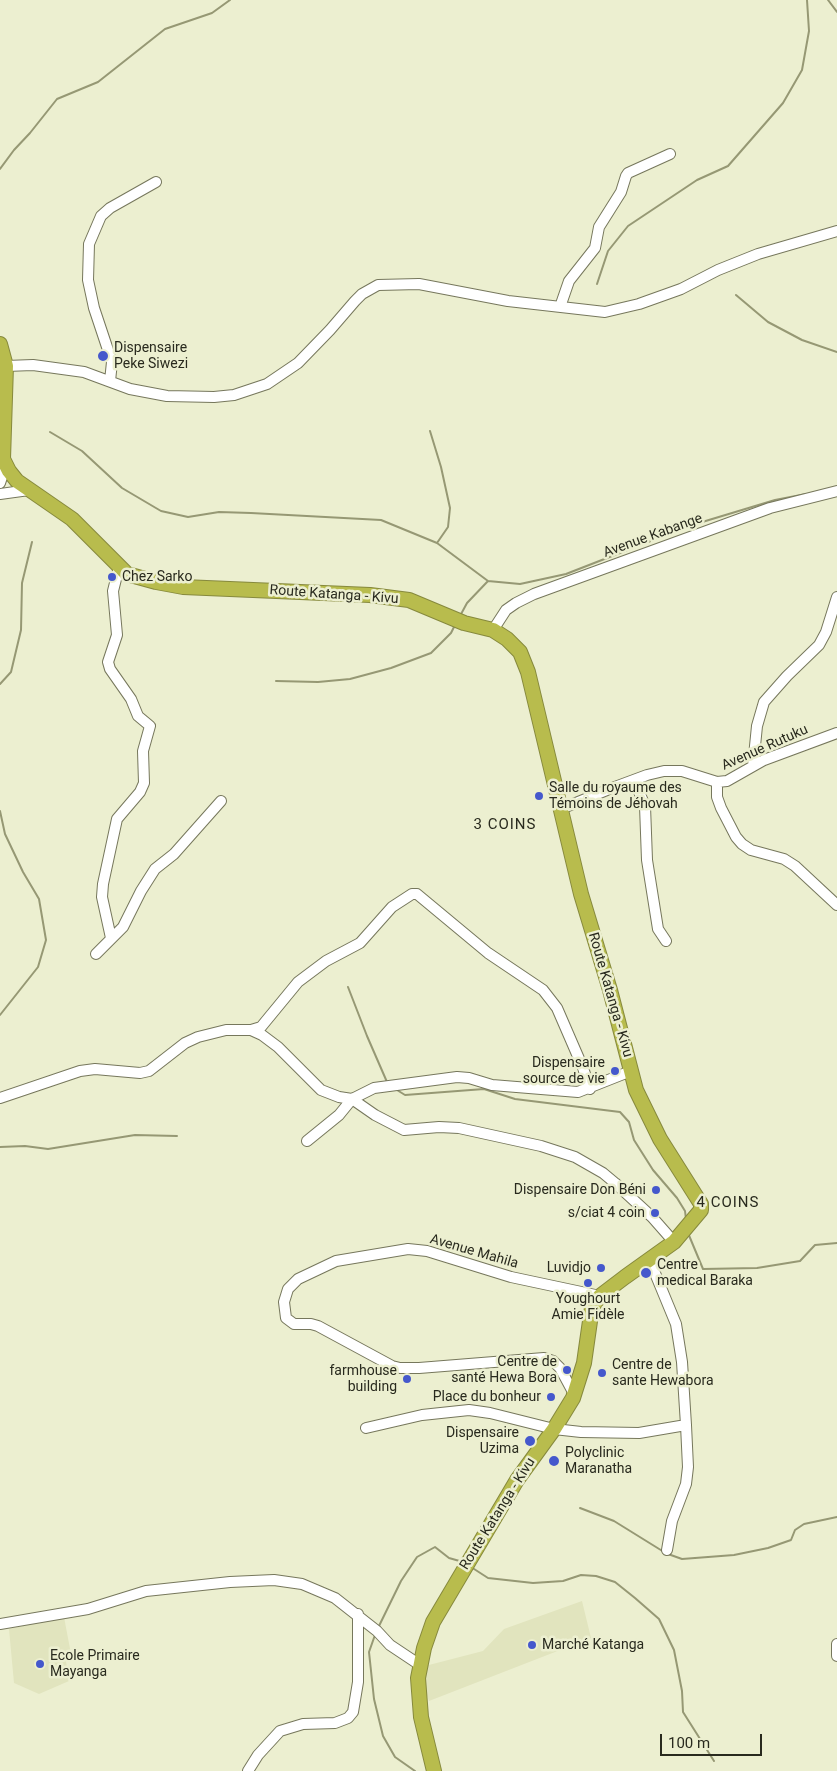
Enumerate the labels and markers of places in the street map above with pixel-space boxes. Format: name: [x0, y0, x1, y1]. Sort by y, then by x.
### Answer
place label: Dispensaire Peke Siwezi: [114, 340, 188, 372]
marker: Dispensaire Peke Siwezi: [96, 349, 110, 363]
place label: Chez Sarko: [122, 569, 192, 585]
marker: Chez Sarko: [106, 571, 118, 583]
place label: Salle du royaume des Témoins de Jéhovah: [549, 780, 682, 812]
marker: Salle du royaume des Témoins de Jéhovah: [533, 790, 545, 802]
place label: Dispensaire source de vie: [523, 1055, 605, 1088]
marker: Dispensaire source de vie: [609, 1065, 621, 1077]
place label: Dispensaire Don Béni: [514, 1182, 646, 1198]
marker: Dispensaire Don Béni: [650, 1184, 662, 1196]
place label: s/ciat 4 coin: [568, 1205, 645, 1221]
marker: s/ciat 4 coin: [649, 1207, 661, 1219]
place label: Centre medical Baraka: [657, 1257, 753, 1290]
place label: Luvidjo: [547, 1260, 591, 1276]
marker: Luvidjo: [595, 1262, 607, 1274]
marker: Centre medical Baraka: [639, 1266, 653, 1280]
marker: Youghourt Amie Fidèle: [582, 1277, 594, 1289]
place label: Youghourt Amie Fidèle: [551, 1291, 625, 1324]
place label: Centre de santé Hewa Bora: [451, 1354, 557, 1386]
place label: Centre de sante Hewabora: [612, 1357, 714, 1390]
place label: farmhouse building: [329, 1363, 397, 1395]
marker: Centre de santé Hewa Bora: [561, 1364, 573, 1376]
marker: Centre de sante Hewabora: [596, 1367, 608, 1379]
marker: farmhouse building: [401, 1373, 413, 1385]
place label: Place du bonheur: [433, 1389, 541, 1405]
marker: Place du bonheur: [545, 1391, 557, 1403]
place label: Dispensaire Uzima: [446, 1425, 519, 1458]
marker: Dispensaire Uzima: [523, 1434, 537, 1448]
place label: Polyclinic Maranatha: [565, 1445, 632, 1478]
marker: Polyclinic Maranatha: [547, 1454, 561, 1468]
place label: Marché Katanga: [542, 1637, 644, 1653]
marker: Marché Katanga: [526, 1639, 538, 1651]
place label: Ecole Primaire Mayanga: [50, 1648, 140, 1680]
marker: Ecole Primaire Mayanga: [34, 1658, 46, 1670]

